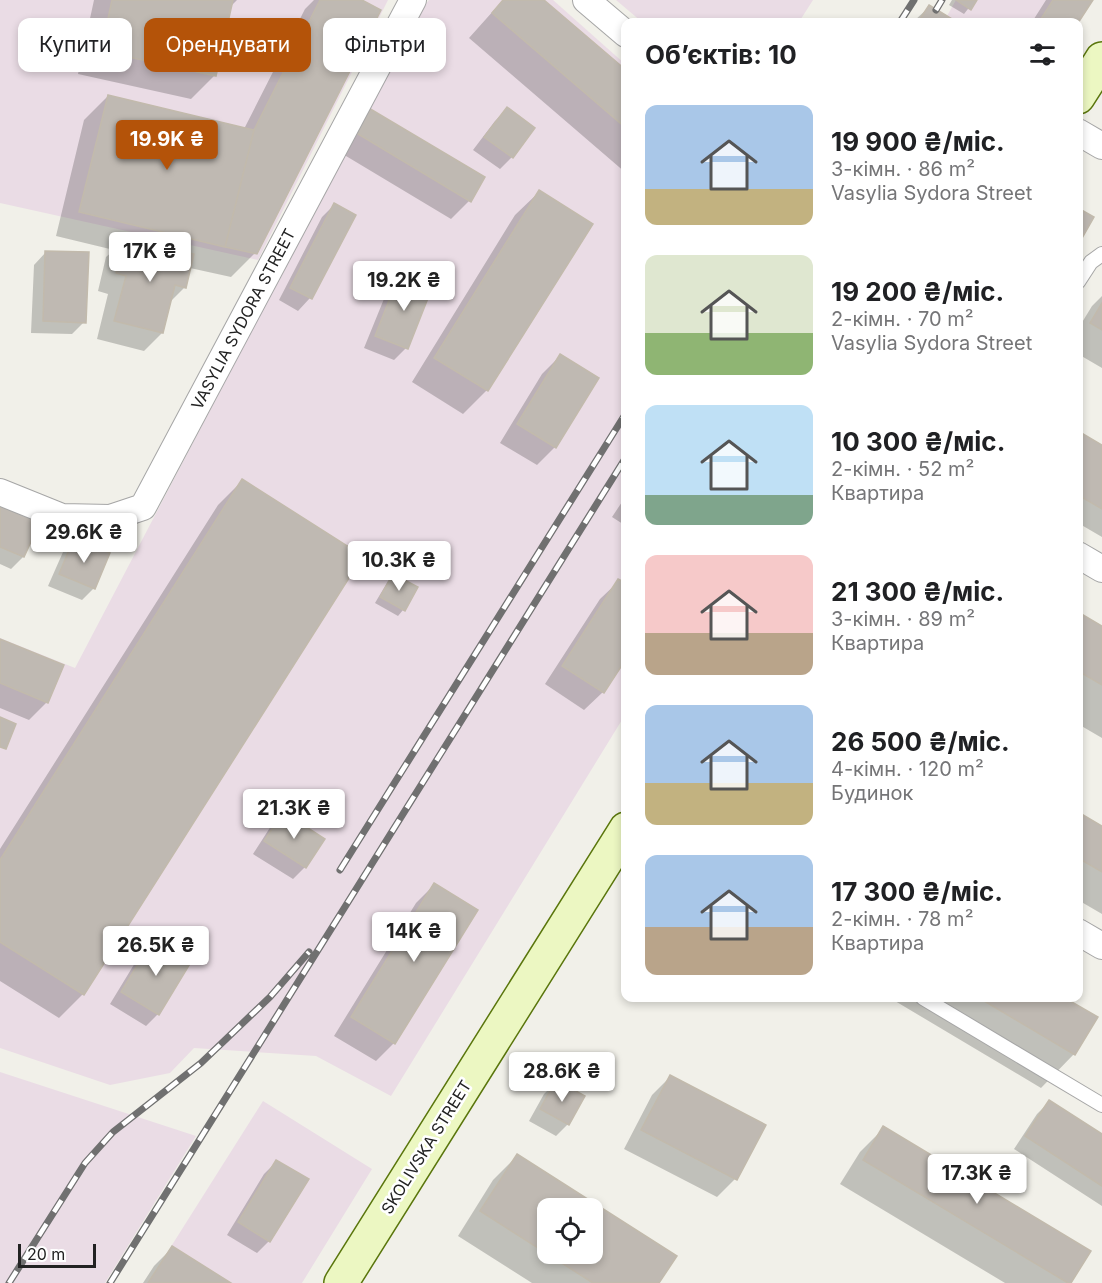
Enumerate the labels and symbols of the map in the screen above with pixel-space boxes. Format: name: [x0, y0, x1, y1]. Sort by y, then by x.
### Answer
pin: 19.9K ₴: [112, 120, 222, 171]
street label: VASYLIA SYDORA STREET: [187, 225, 299, 413]
pin: 17K ₴: [108, 232, 192, 283]
pin: 19.2K ₴: [349, 261, 459, 312]
pin: 29.6K ₴: [29, 513, 139, 564]
pin: 10.3K ₴: [344, 541, 454, 592]
pin: 21.3K ₴: [239, 789, 349, 840]
pin: 14K ₴: [372, 912, 456, 963]
pin: 26.5K ₴: [101, 926, 211, 977]
pin: 28.6K ₴: [507, 1052, 617, 1103]
street label: SKOLIVSKA STREET: [377, 1076, 475, 1218]
pin: 17.3K ₴: [922, 1154, 1032, 1205]
scale bar: [18, 1241, 96, 1268]

